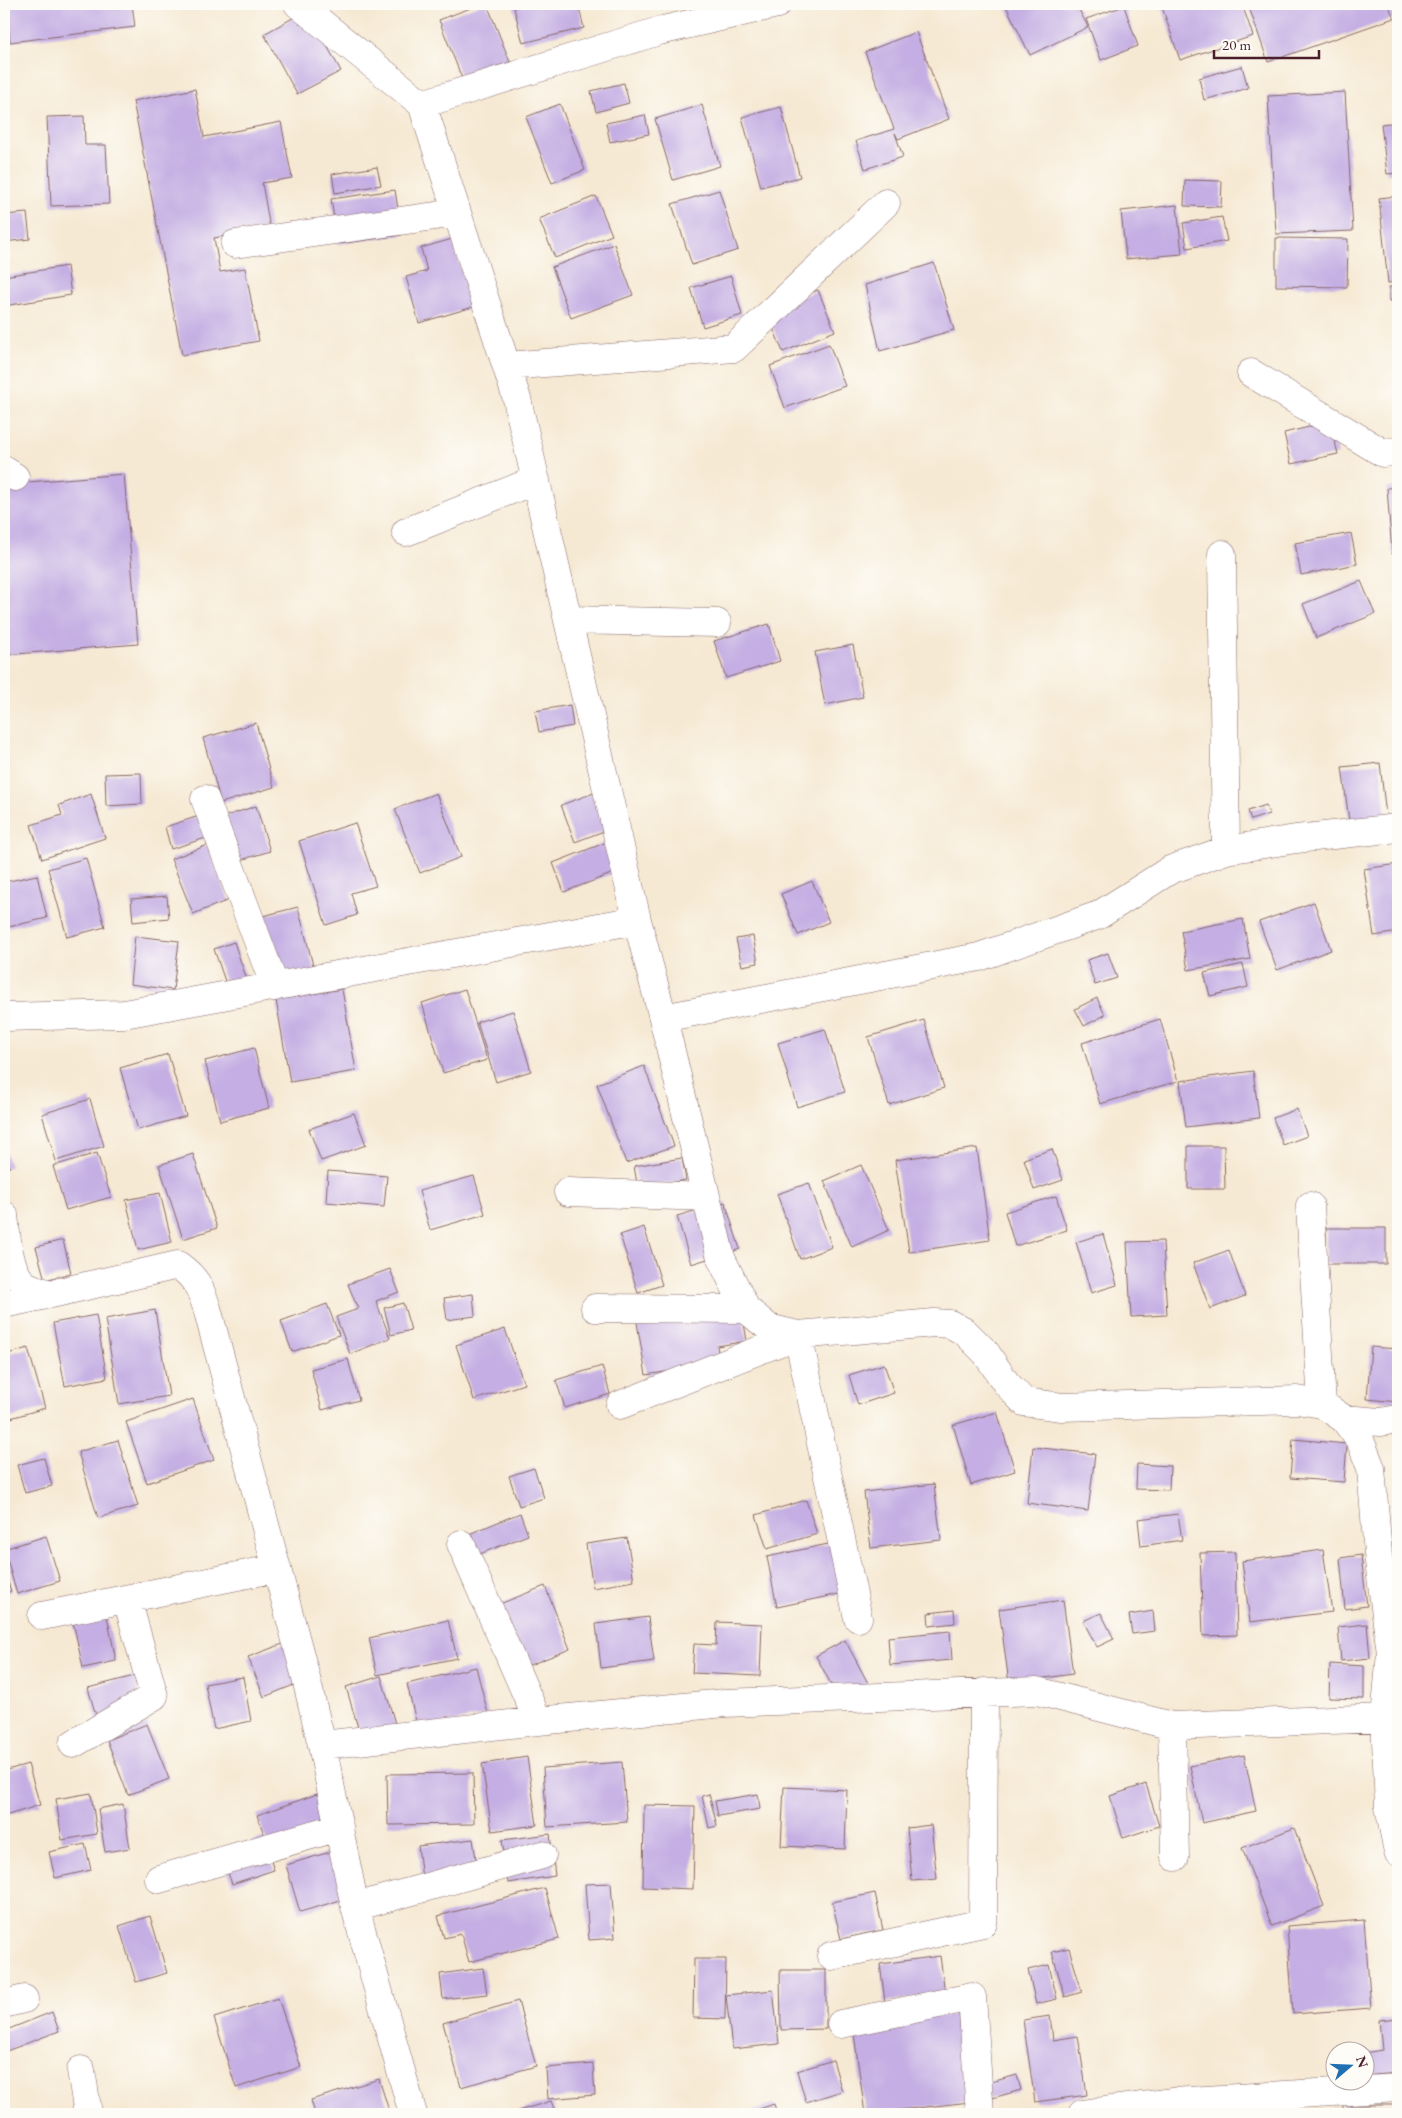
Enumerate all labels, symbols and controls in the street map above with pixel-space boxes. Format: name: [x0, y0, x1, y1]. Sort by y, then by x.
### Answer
scale bar: [1214, 28, 1320, 60]
text: 20 m: [1222, 35, 1251, 54]
north arrow: [1324, 2040, 1374, 2090]
text: N: [1352, 2053, 1373, 2071]

